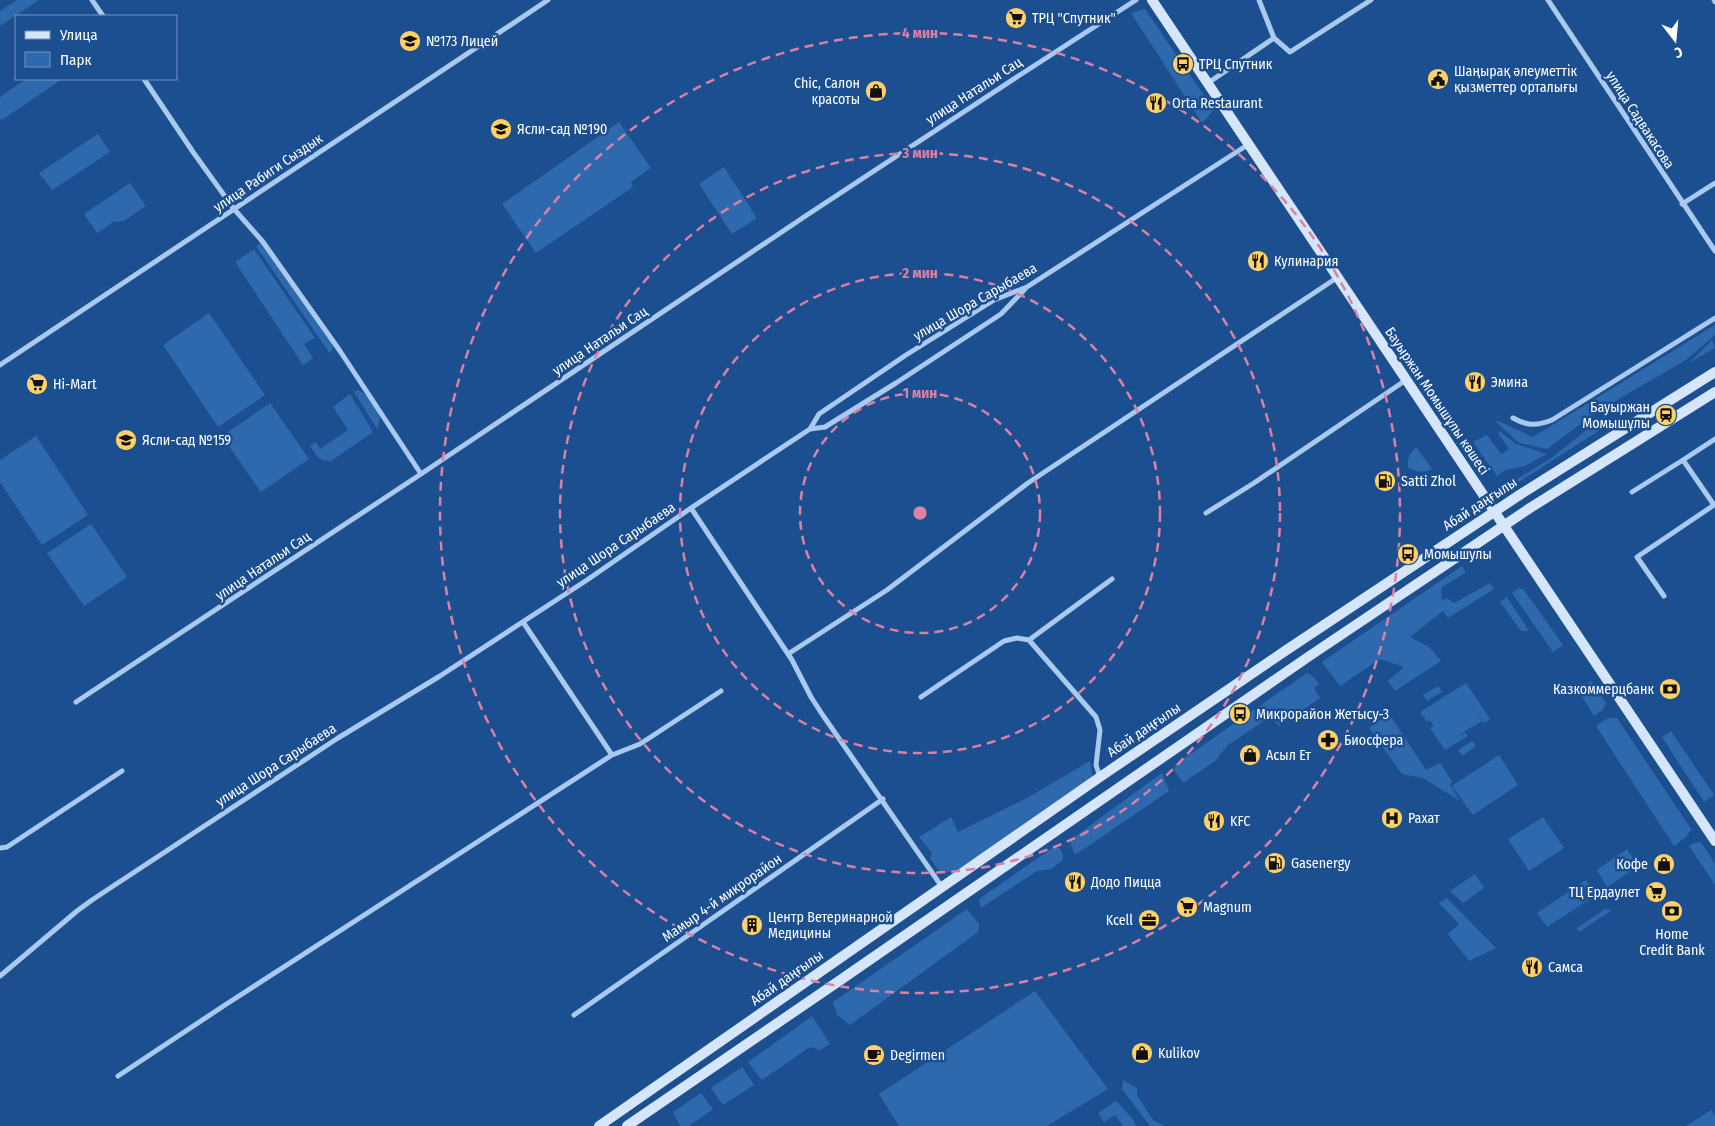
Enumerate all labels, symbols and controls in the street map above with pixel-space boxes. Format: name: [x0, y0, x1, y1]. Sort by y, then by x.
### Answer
supermarket icon: ТРЦ "Спутник": [1004, 6, 1028, 30]
place label: ТРЦ "Спутник": [1032, 10, 1116, 27]
legend: [15, 15, 178, 80]
north arrow: [1650, 15, 1700, 65]
text: 4 мин: [902, 24, 938, 42]
text: Улица: [59, 26, 98, 44]
school or university icon: №173 Лицей: [398, 29, 422, 53]
place label: №173 Лицей: [426, 33, 498, 50]
text: С: [1672, 43, 1684, 61]
text: Парк: [60, 51, 91, 69]
bus stop icon: ТРЦ Спутник: [1171, 52, 1195, 76]
street label: улица Натальи Сац: [923, 53, 1026, 128]
place label: ТРЦ Спутник: [1199, 56, 1273, 73]
place label: Шаңырақ әлеуметтік қызметтер орталығы: [1454, 63, 1578, 96]
public building icon: Шаңырақ әлеуметтік қызметтер орталығы: [1426, 67, 1450, 91]
street label: улица Садвакасова: [1602, 68, 1678, 172]
place label: Chic, Салон красоты: [794, 75, 860, 108]
shop icon: Chic, Салон красоты: [864, 79, 888, 103]
restaurant icon: Orta Restaurant: [1144, 91, 1168, 115]
place label: Orta Restaurant: [1172, 95, 1263, 112]
school or university icon: Ясли-сад №190: [489, 117, 513, 141]
place label: Ясли-сад №190: [517, 121, 607, 138]
street label: улица Рабиги Сыздык: [210, 130, 326, 216]
text: 3 мин: [901, 144, 938, 162]
restaurant icon: Кулинария: [1246, 249, 1270, 273]
place label: Кулинария: [1274, 253, 1338, 270]
street label: улица Шора Сарыбаева: [910, 260, 1040, 344]
text: 2 мин: [901, 264, 938, 282]
street label: улица Натальи Сац: [549, 303, 651, 379]
street label: Бауыржан Момышұлы көшесі: [1381, 324, 1493, 478]
restaurant icon: Эмина: [1463, 370, 1487, 394]
supermarket icon: Hi-Mart: [25, 372, 49, 396]
place label: Эмина: [1491, 374, 1528, 391]
place label: Hi-Mart: [53, 376, 97, 393]
text: 1 мин: [903, 384, 937, 402]
place label: Бауыржан Момышұлы: [1582, 399, 1650, 432]
station icon: Бауыржан Момышұлы: [1654, 403, 1678, 427]
school or university icon: Ясли-сад №159: [114, 428, 138, 452]
place label: Ясли-сад №159: [142, 432, 231, 449]
fuel station icon: Satti Zhol: [1373, 469, 1397, 493]
place label: Satti Zhol: [1401, 473, 1456, 490]
street label: Абай даңғылы: [1440, 474, 1520, 534]
street label: улица Шора Сарыбаева: [553, 499, 679, 591]
centre of rings: [911, 504, 929, 522]
street label: улица Натальи Сац: [212, 528, 314, 604]
bus stop icon: Момышулы: [1396, 542, 1420, 566]
place label: Момышулы: [1424, 546, 1492, 563]
bank icon: Казкоммерцбанк: [1658, 677, 1682, 701]
place label: Казкоммерцбанк: [1553, 681, 1654, 698]
street label: Абай даңғылы: [1104, 699, 1184, 761]
bus stop icon: Микрорайон Жетысу-3: [1228, 702, 1252, 726]
place label: Микрорайон Жетысу-3: [1256, 706, 1389, 723]
street label: улица Шора Сарыбаева: [213, 720, 339, 810]
pharmacy icon: Биосфера: [1316, 728, 1340, 752]
place label: Биосфера: [1344, 732, 1403, 749]
shop icon: Асыл Ет: [1238, 743, 1262, 767]
place label: Асыл Ет: [1266, 747, 1311, 764]
hospital icon: Рахат: [1380, 806, 1404, 830]
restaurant icon: KFC: [1202, 809, 1226, 833]
place label: Рахат: [1408, 810, 1440, 827]
place label: KFC: [1230, 813, 1250, 830]
street label: Мамыр 4-й микрорайон: [659, 850, 785, 946]
fuel station icon: Gasenergy: [1263, 851, 1287, 875]
shop icon: Кофе: [1652, 852, 1676, 876]
place label: Gasenergy: [1291, 855, 1351, 872]
place label: Кофе: [1616, 856, 1648, 873]
restaurant icon: Додо Пицца: [1063, 870, 1087, 894]
place label: Додо Пицца: [1090, 874, 1161, 891]
supermarket icon: ТЦ Ердаулет: [1644, 880, 1668, 904]
place label: ТЦ Ердаулет: [1569, 884, 1640, 901]
supermarket icon: Magnum: [1175, 895, 1199, 919]
place label: Magnum: [1203, 899, 1252, 916]
bank icon: Home Credit Bank: [1660, 899, 1684, 923]
office icon: Kcell: [1137, 908, 1161, 932]
place label: Центр Ветеринарной Медицины: [768, 909, 893, 942]
place label: Kcell: [1106, 912, 1133, 929]
building icon: Центр Ветеринарной Медицины: [740, 913, 764, 937]
place label: Home Credit Bank: [1639, 926, 1705, 959]
street label: Абай даңғылы: [747, 947, 827, 1009]
restaurant icon: Самса: [1520, 955, 1544, 979]
place label: Самса: [1548, 959, 1583, 976]
shop icon: Kulikov: [1130, 1041, 1154, 1065]
cafe icon: Degirmen: [862, 1043, 886, 1067]
place label: Kulikov: [1158, 1045, 1201, 1062]
place label: Degirmen: [890, 1047, 945, 1064]

